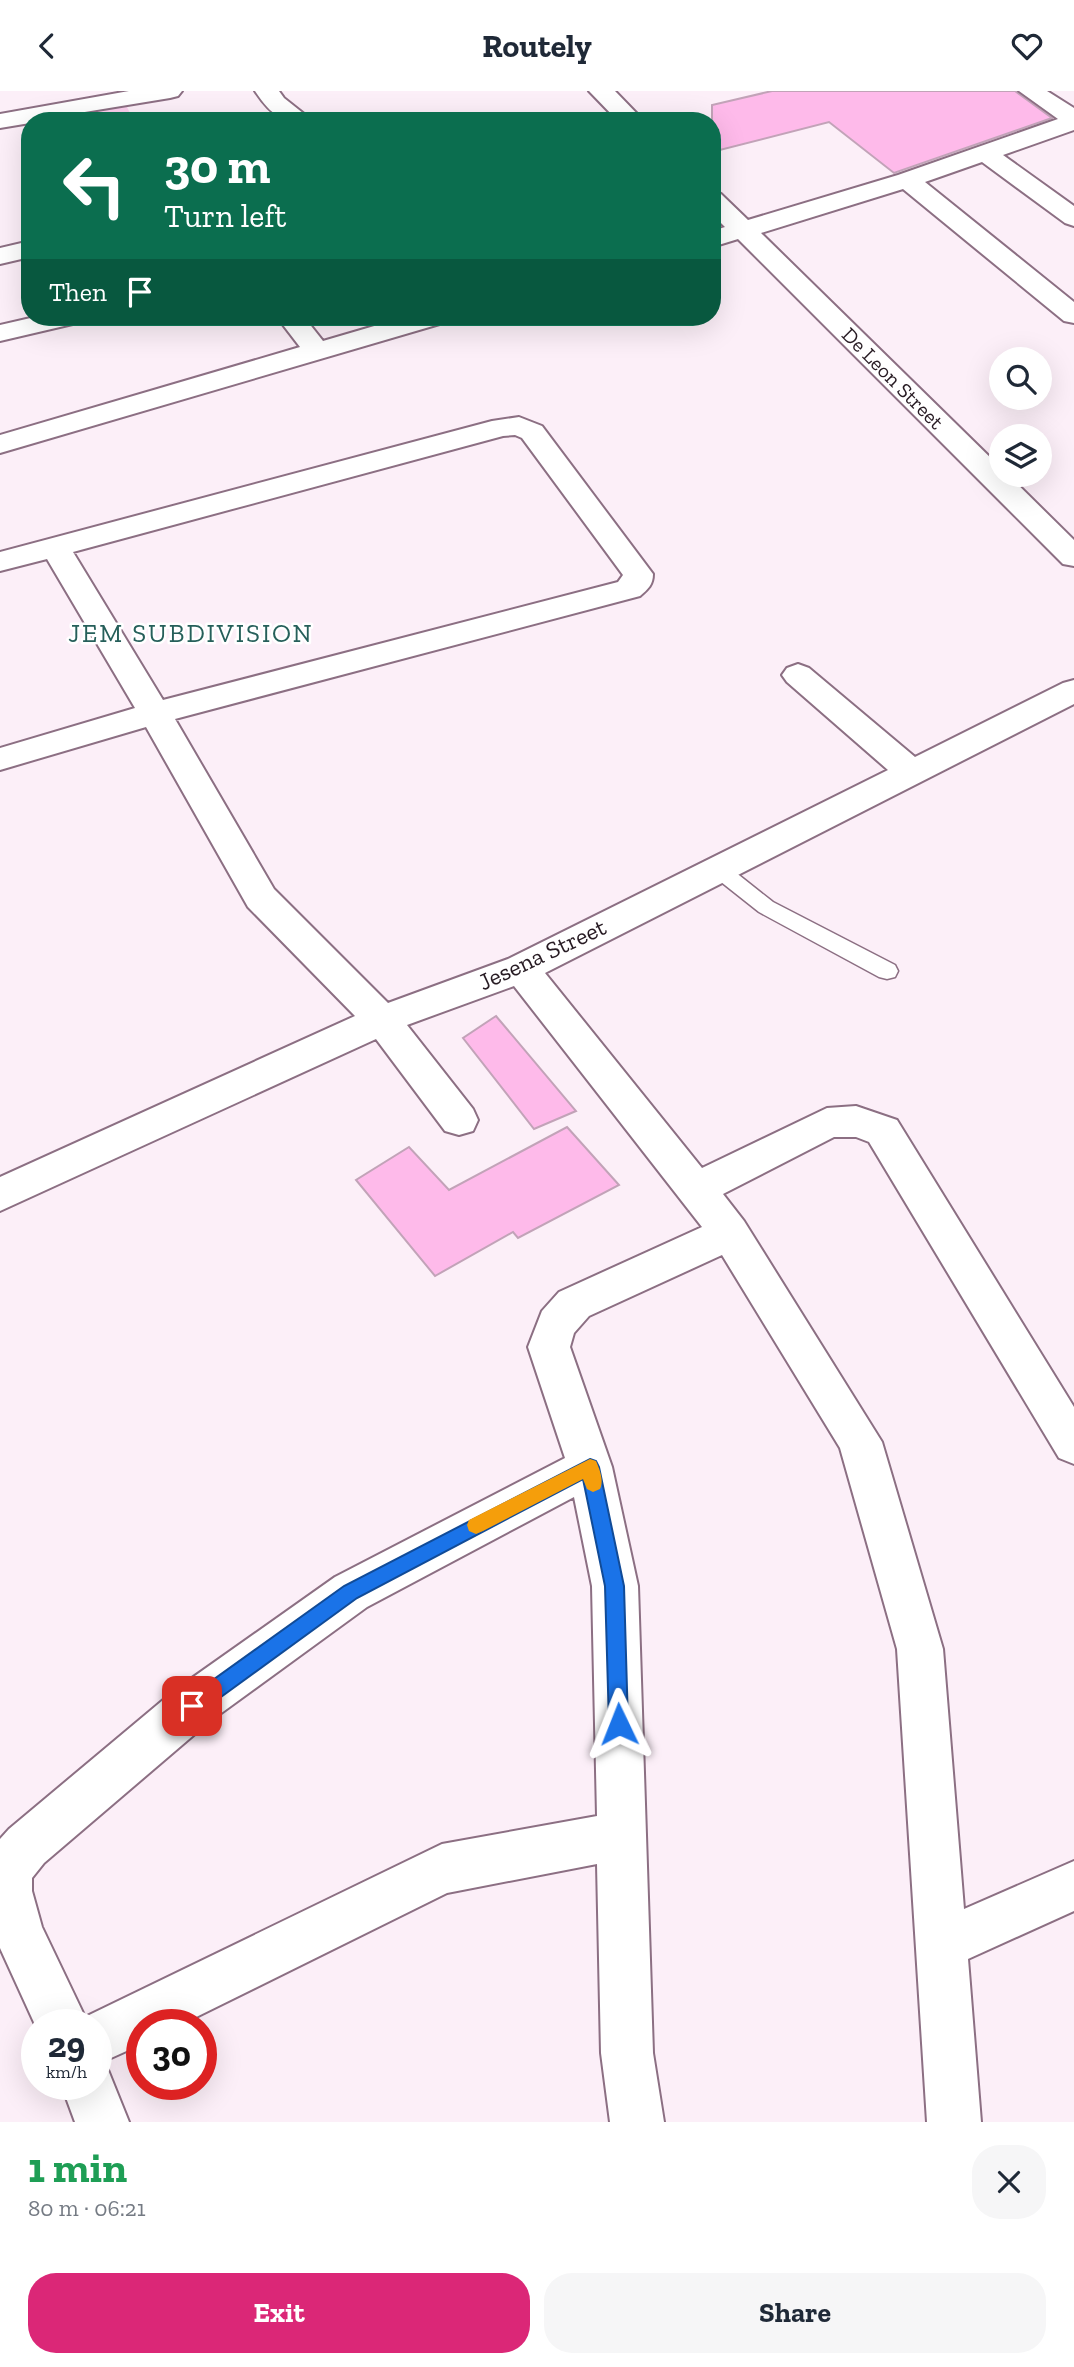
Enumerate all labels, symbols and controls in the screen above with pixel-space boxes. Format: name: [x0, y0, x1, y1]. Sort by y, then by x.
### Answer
icon: back: [28, 27, 66, 65]
text: Routely: [482, 27, 592, 65]
icon: heart: [1008, 27, 1046, 65]
text: 30 m: [164, 137, 270, 196]
icon: left: [49, 140, 140, 231]
text: Turn left: [164, 197, 286, 235]
icon: arrive: [121, 273, 159, 311]
text: Then: [49, 276, 107, 308]
street label: De Leon Street: [837, 322, 949, 434]
map controls: [989, 347, 1052, 487]
button: search: [989, 347, 1052, 410]
button: layers: [989, 424, 1052, 487]
district label: JEM SUBDIVISION: [68, 617, 314, 649]
street label: Jesena Street: [474, 912, 610, 996]
pin: [162, 1676, 222, 1736]
icon: arrive: [173, 1687, 211, 1725]
position arrow: [582, 1687, 656, 1761]
speed limit sign: 30: [126, 2009, 217, 2100]
text: 29: [48, 2024, 85, 2066]
text: km/h: [46, 2061, 87, 2083]
text: 1 min: [28, 2142, 127, 2193]
button: close: [972, 2145, 1046, 2219]
text: 80 m · 06:21: [28, 2194, 145, 2222]
button: Exit: [28, 2273, 530, 2353]
button: Share: [544, 2273, 1046, 2353]

